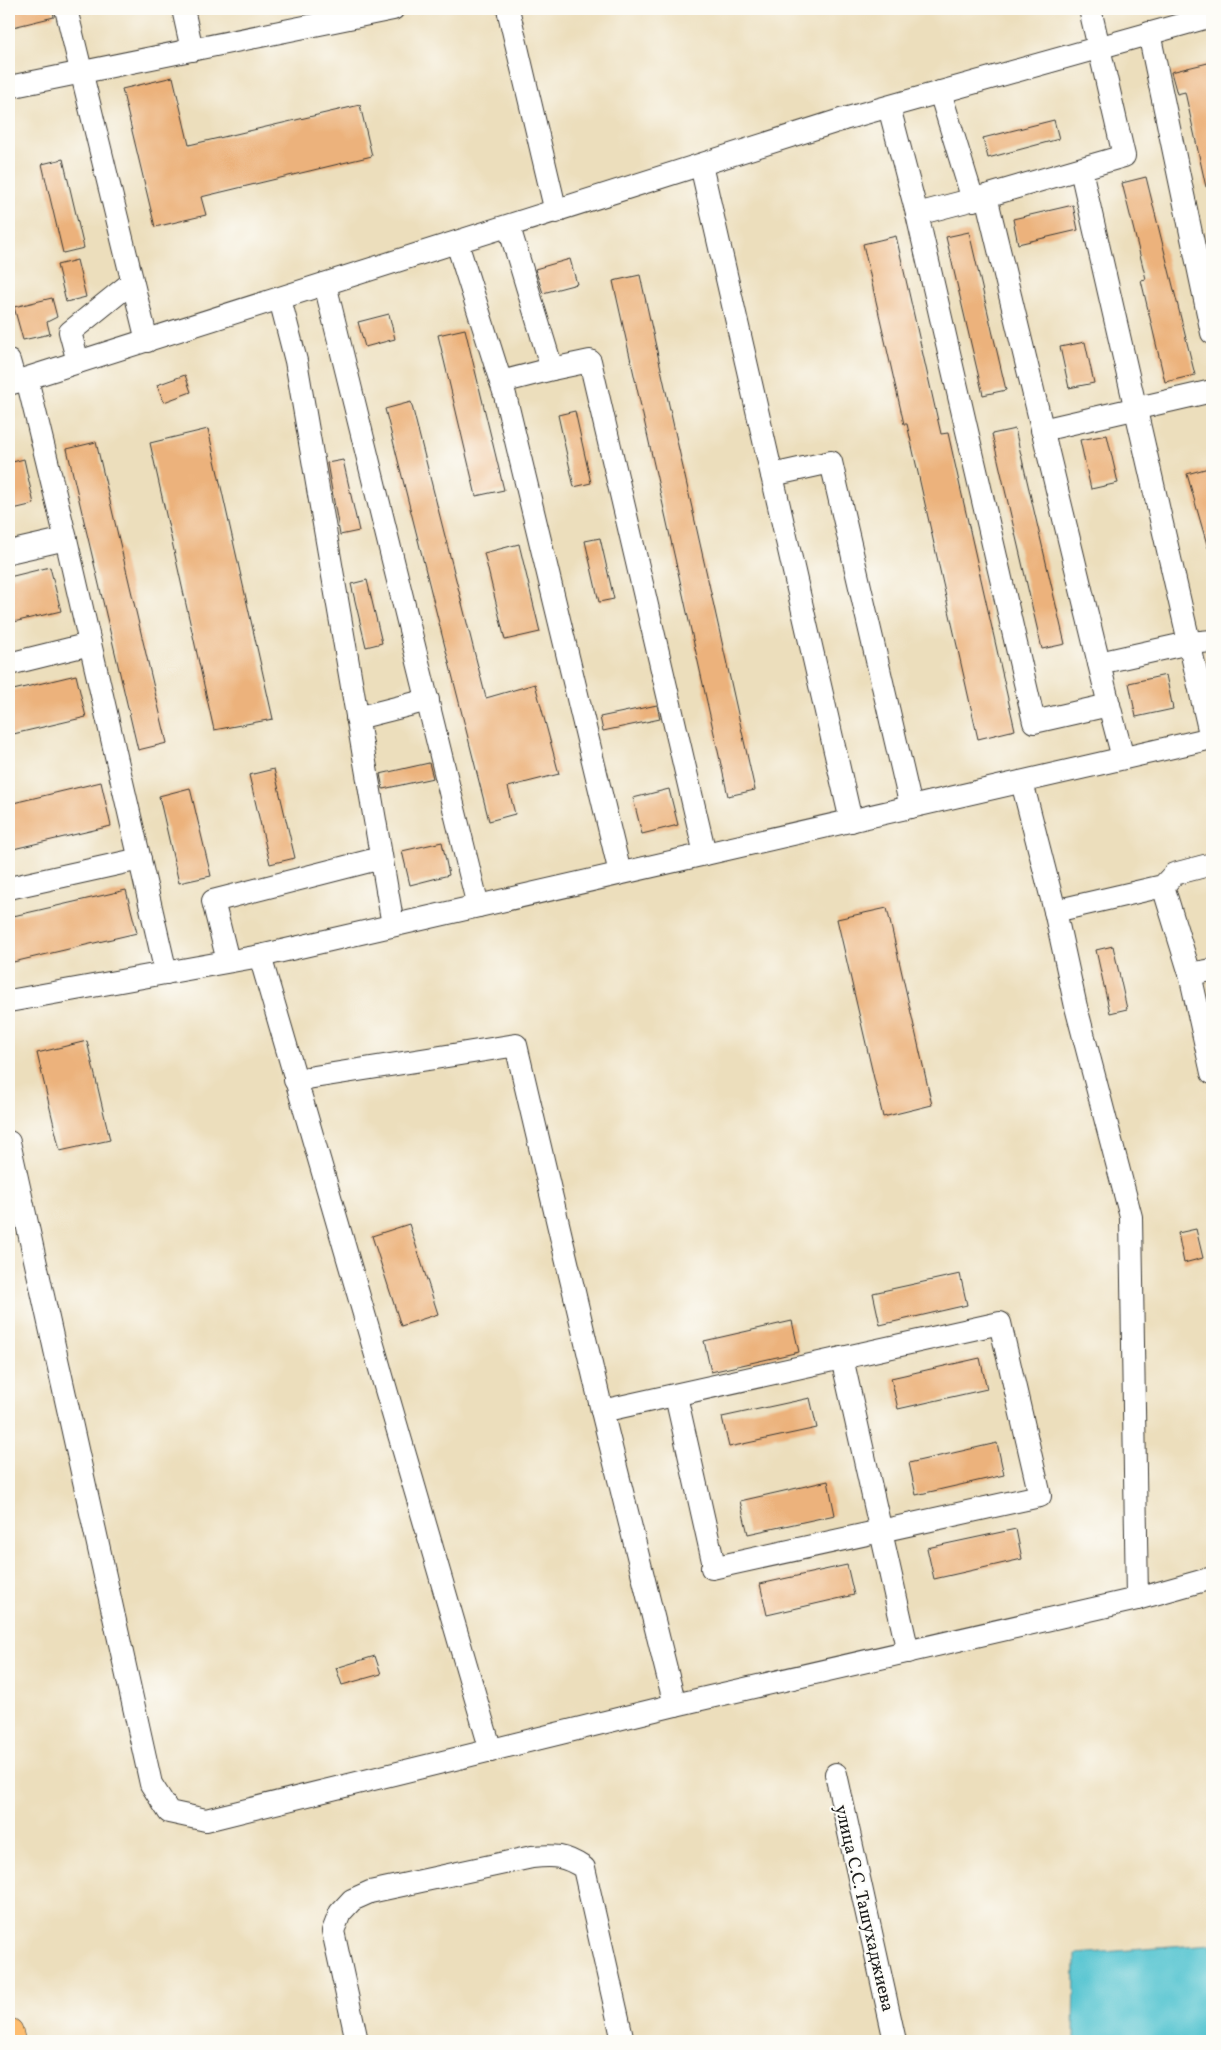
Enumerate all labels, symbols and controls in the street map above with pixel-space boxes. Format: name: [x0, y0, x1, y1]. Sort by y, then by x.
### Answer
street label: улица С.С. Ташухаджиева: [828, 1802, 900, 2014]

